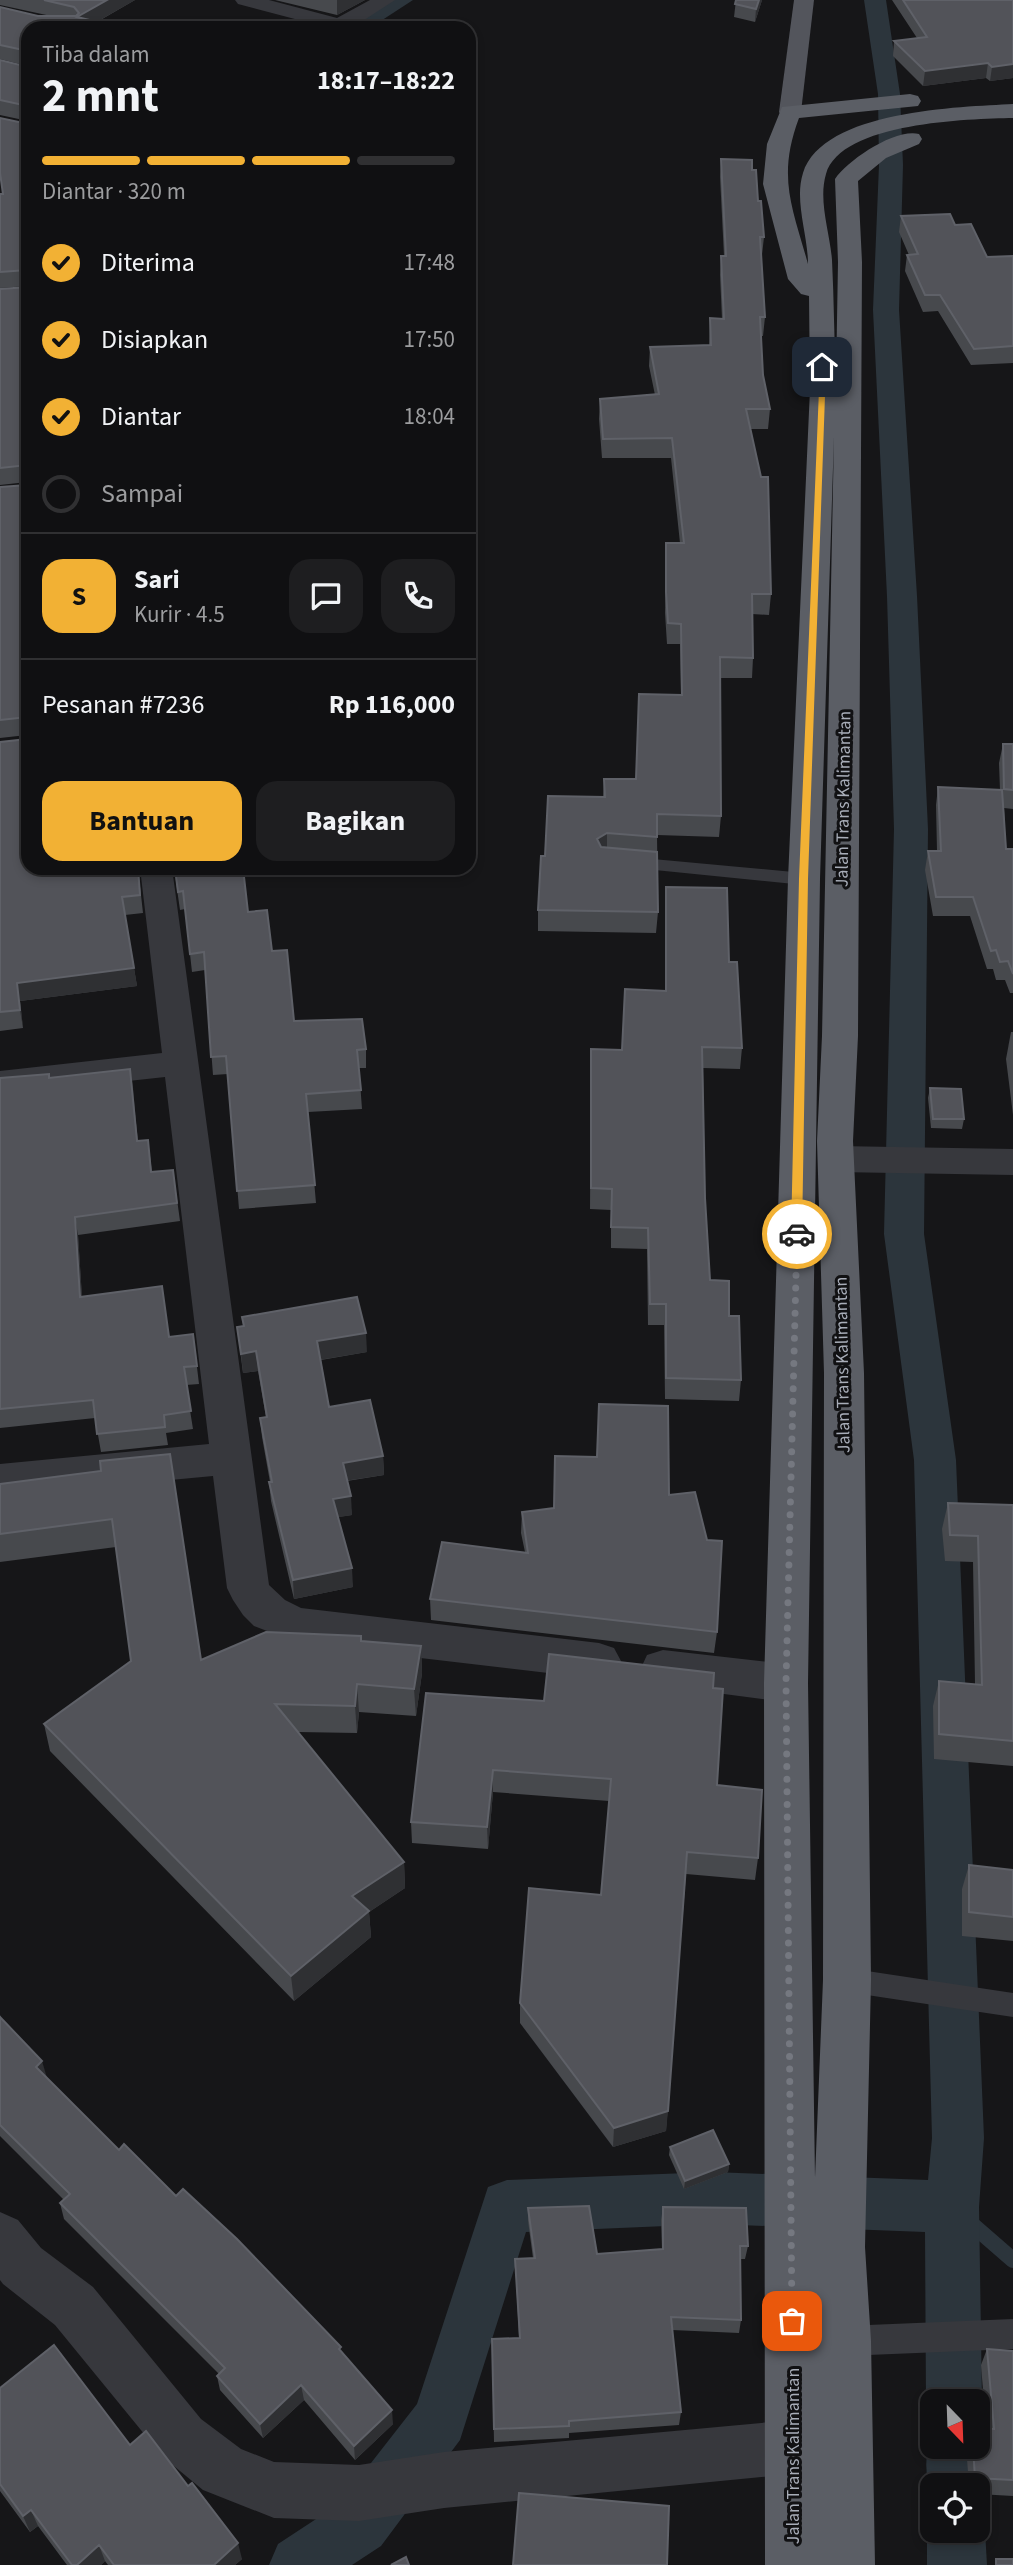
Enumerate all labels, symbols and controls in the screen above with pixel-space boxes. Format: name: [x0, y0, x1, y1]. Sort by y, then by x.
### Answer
text: Tiba dalam: [42, 38, 149, 71]
text: 18:17–18:22: [317, 62, 455, 99]
text: 2 mnt: [42, 64, 159, 129]
text: Diantar · 320 m: [42, 175, 186, 208]
icon: check: [42, 244, 80, 282]
text: Diterima: [101, 244, 195, 281]
text: 17:48: [404, 246, 455, 279]
icon: check: [42, 321, 80, 359]
text: Disiapkan: [101, 321, 208, 358]
text: 17:50: [404, 323, 455, 356]
pin: [792, 337, 852, 397]
icon: home: [803, 348, 841, 386]
icon: check: [42, 398, 80, 436]
text: Diantar: [101, 398, 181, 435]
text: 18:04: [404, 400, 455, 433]
text: Sampai: [101, 475, 183, 512]
button: chat: [289, 559, 363, 633]
button: phone: [381, 559, 455, 633]
text: Sari: [134, 561, 180, 598]
text: S: [72, 578, 86, 615]
text: Kurir · 4.5: [134, 598, 225, 631]
text: Pesanan #7236: [42, 686, 204, 723]
text: Rp 116,000: [329, 686, 455, 723]
street label: Jalan Trans Kalimantan: [829, 711, 858, 887]
button: Bantuan: [42, 781, 242, 861]
button: Bagikan: [256, 781, 455, 861]
courier: [762, 1199, 832, 1269]
icon: car: [778, 1215, 816, 1253]
street label: Jalan Trans Kalimantan: [828, 1277, 857, 1453]
pin: [762, 2291, 822, 2351]
icon: bag: [773, 2302, 811, 2340]
street label: Jalan Trans Kalimantan: [781, 2368, 806, 2544]
north arrow: [920, 2389, 990, 2459]
map controls: [920, 2389, 990, 2543]
button: locate: [920, 2473, 990, 2543]

